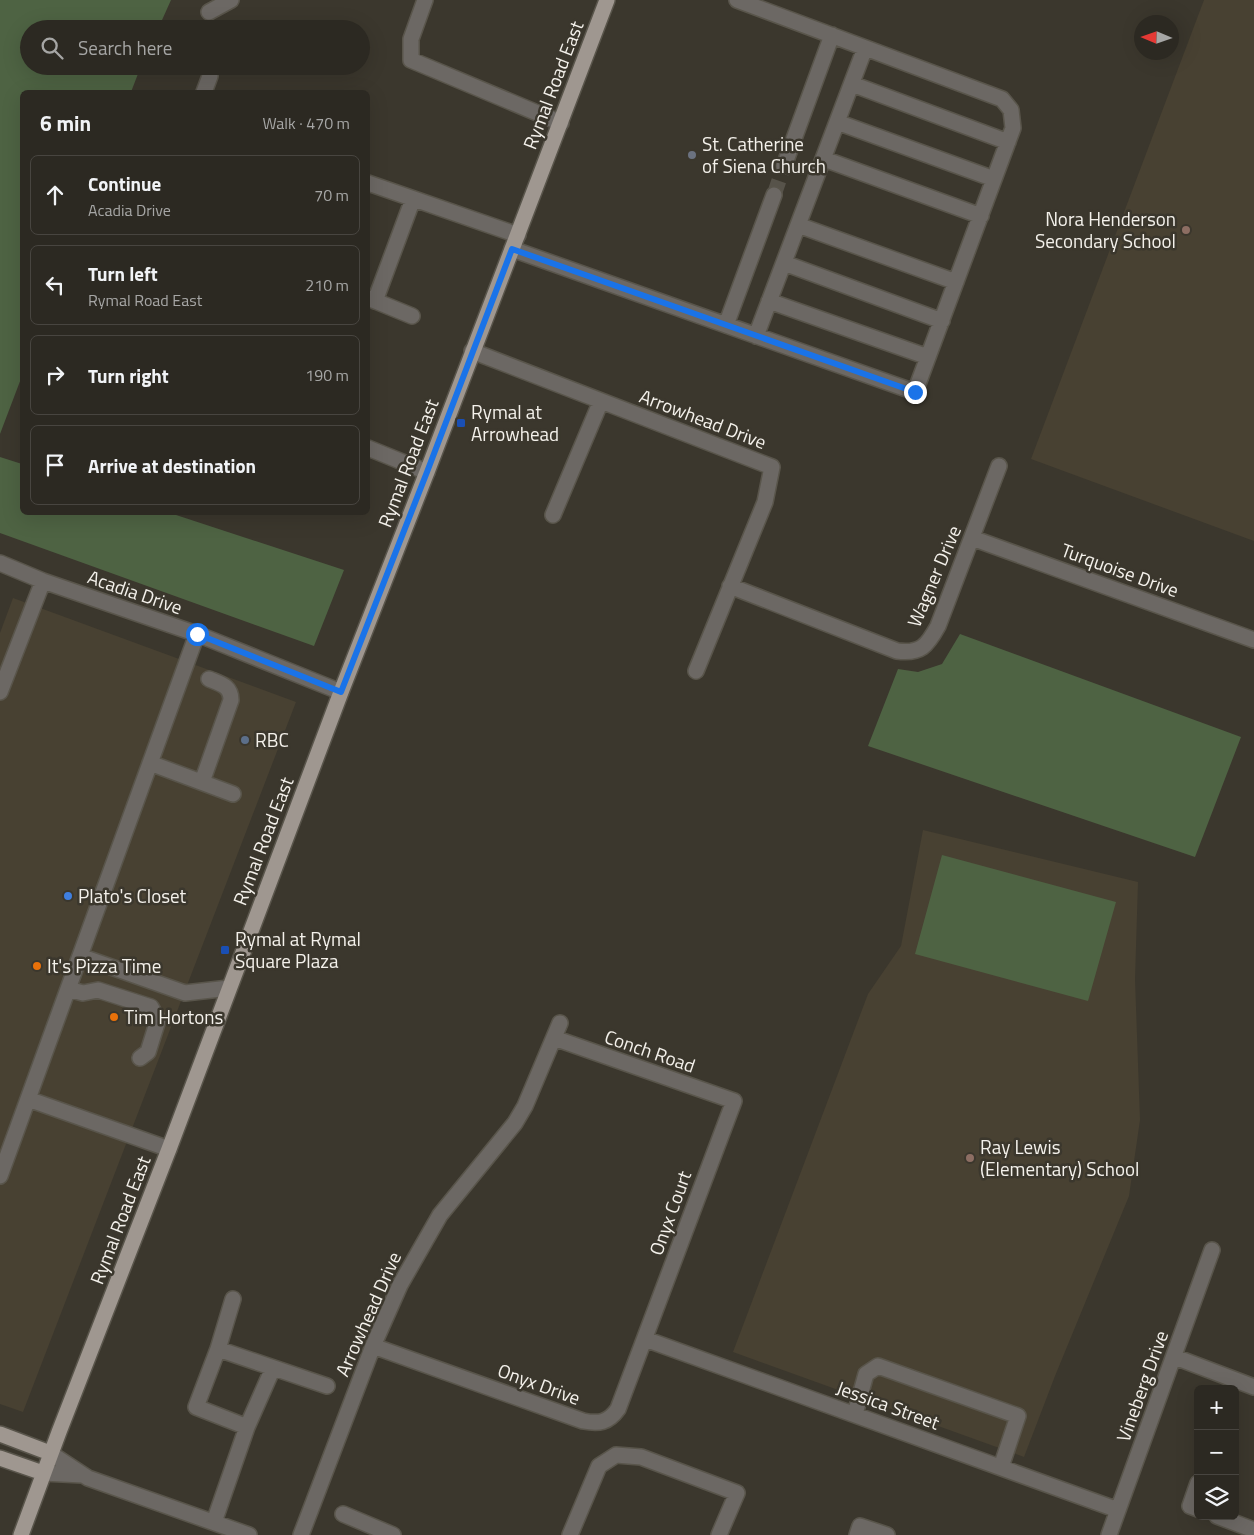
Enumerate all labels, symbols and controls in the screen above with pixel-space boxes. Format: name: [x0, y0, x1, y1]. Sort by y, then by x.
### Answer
north arrow: [1134, 15, 1179, 60]
street label: Rymal Road East: [515, 16, 591, 153]
search box: [20, 20, 370, 75]
text: Search here: [78, 33, 172, 62]
icon: search: [38, 34, 66, 62]
text: 6 min: [40, 107, 91, 139]
text: Walk · 470 m: [262, 111, 350, 135]
place label: St. Catherine of Siena Church: [702, 129, 826, 180]
marker: St. Catherine of Siena Church: [686, 149, 698, 161]
text: Continue: [88, 169, 161, 198]
icon: ahead: [41, 181, 69, 209]
text: 70 m: [314, 183, 349, 207]
text: Acadia Drive: [88, 198, 171, 222]
place label: Nora Henderson Secondary School: [1035, 204, 1176, 255]
marker: Nora Henderson Secondary School: [1180, 224, 1192, 236]
text: Turn left: [88, 259, 158, 288]
icon: left: [41, 271, 69, 299]
text: 210 m: [305, 273, 349, 297]
text: Rymal Road East: [88, 288, 202, 312]
icon: right: [41, 361, 69, 389]
text: Turn right: [88, 361, 169, 390]
text: 190 m: [305, 363, 349, 387]
street label: Arrowhead Drive: [636, 381, 771, 456]
route end: [904, 381, 927, 404]
street label: Rymal Road East: [370, 394, 446, 531]
place label: Rymal at Arrowhead: [471, 397, 559, 448]
marker: Rymal at Arrowhead: [455, 417, 467, 429]
icon: arrive: [41, 451, 69, 479]
text: Arrive at destination: [88, 451, 256, 480]
street label: Wagner Drive: [899, 520, 968, 631]
street label: Turquoise Drive: [1057, 535, 1183, 604]
street label: Acadia Drive: [84, 562, 186, 621]
route start: [186, 623, 209, 646]
place label: RBC: [255, 725, 289, 754]
marker: RBC: [239, 734, 251, 746]
street label: Rymal Road East: [225, 772, 301, 909]
place label: Plato's Closet: [78, 881, 187, 910]
marker: Plato's Closet: [62, 890, 74, 902]
place label: Rymal at Rymal Square Plaza: [235, 924, 361, 975]
marker: Rymal at Rymal Square Plaza: [219, 944, 231, 956]
place label: It's Pizza Time: [47, 951, 161, 980]
marker: It's Pizza Time: [31, 960, 43, 972]
place label: Tim Hortons: [124, 1002, 223, 1031]
marker: Tim Hortons: [108, 1011, 120, 1023]
street label: Conch Road: [601, 1021, 699, 1080]
place label: Ray Lewis (Elementary) School: [980, 1132, 1140, 1183]
street label: Rymal Road East: [82, 1151, 158, 1288]
marker: Ray Lewis (Elementary) School: [964, 1152, 976, 1164]
street label: Onyx Court: [641, 1166, 698, 1259]
street label: Arrowhead Drive: [327, 1247, 408, 1381]
street label: Vineberg Drive: [1108, 1326, 1175, 1446]
street label: Onyx Drive: [494, 1355, 585, 1412]
street label: Jessica Street: [833, 1372, 944, 1437]
map controls: [1194, 1385, 1239, 1520]
button: +: [1194, 1385, 1239, 1430]
button: −: [1194, 1430, 1239, 1475]
button: layers: [1194, 1475, 1239, 1520]

